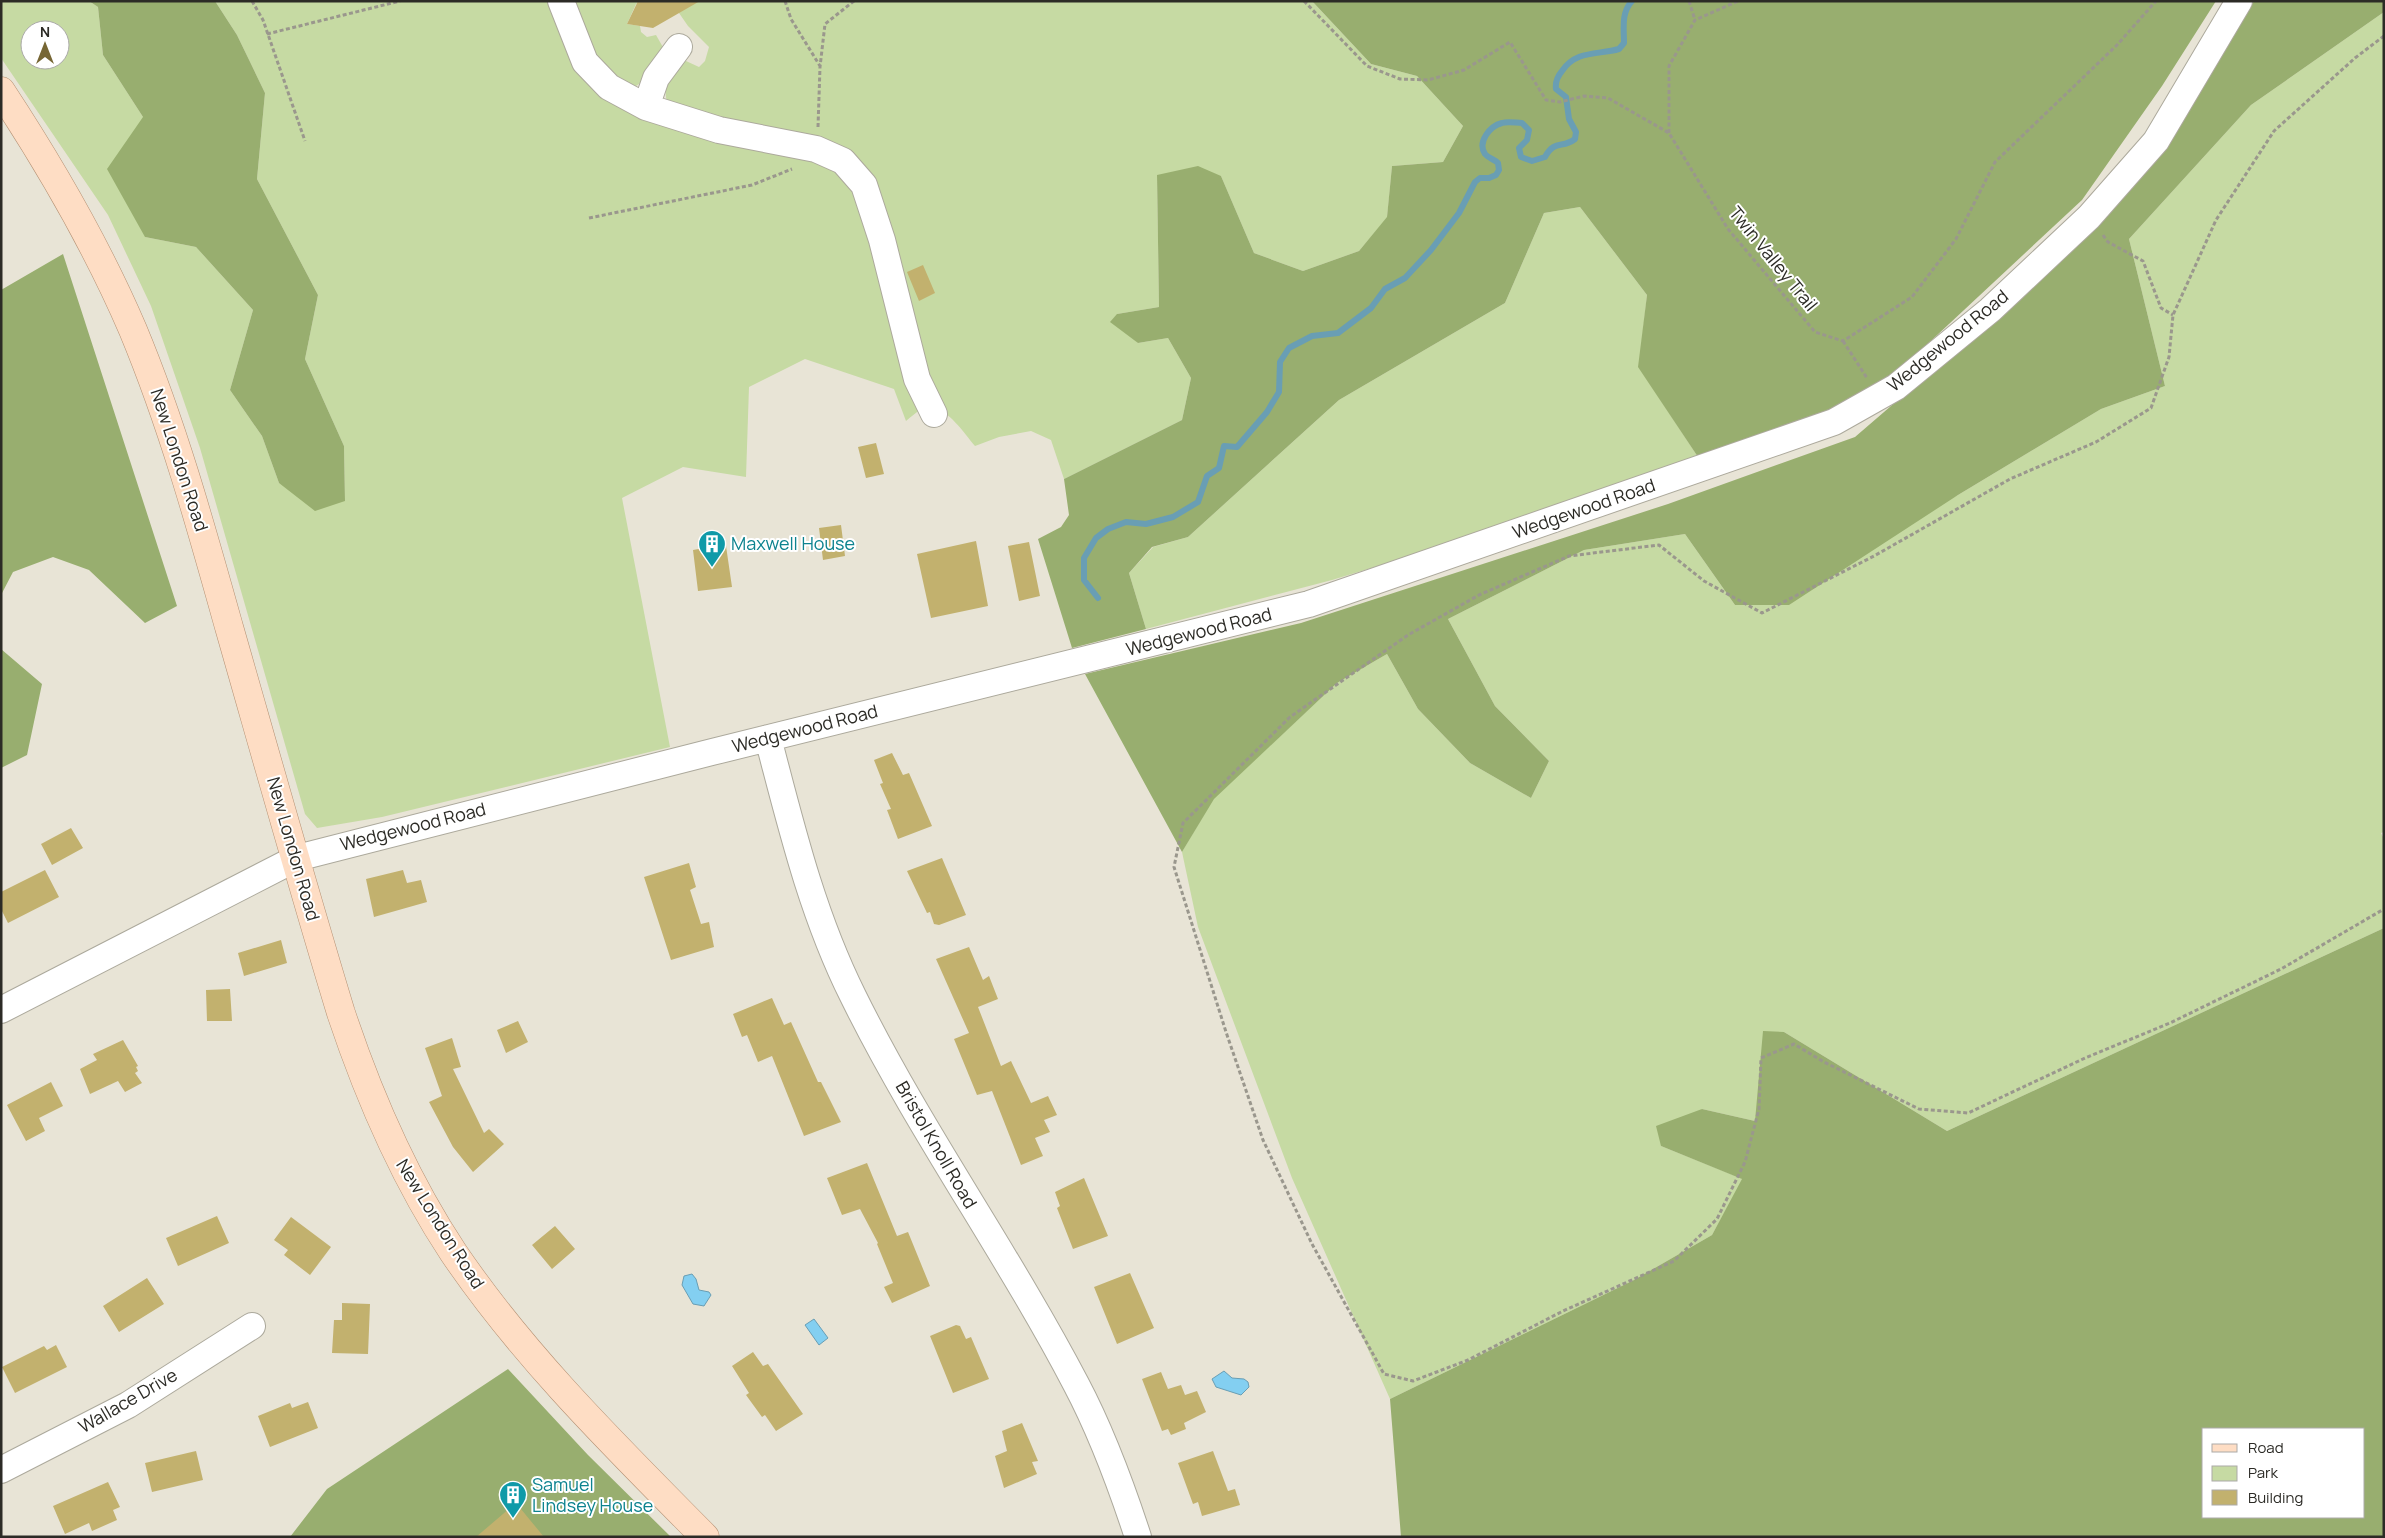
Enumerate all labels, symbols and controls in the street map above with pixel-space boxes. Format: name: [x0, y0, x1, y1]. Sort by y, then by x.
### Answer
north arrow: [20, 20, 70, 70]
text: N: [40, 22, 50, 41]
street label: Twin Valley Trail: [1724, 201, 1823, 316]
street label: Wedgewood Road: [1882, 284, 2013, 397]
street label: New London Road: [146, 385, 214, 534]
street label: Wedgewood Road: [1509, 472, 1658, 544]
building icon: Maxwell House: [697, 529, 727, 568]
place label: Maxwell House: [731, 531, 855, 555]
street label: Wedgewood Road: [1123, 601, 1274, 661]
street label: Wedgewood Road: [729, 698, 880, 758]
street label: New London Road: [262, 774, 326, 923]
street label: Wedgewood Road: [337, 796, 488, 856]
street label: Bristol Knoll Road: [891, 1077, 983, 1212]
street label: New London Road: [391, 1154, 490, 1293]
street label: Wallace Drive: [74, 1362, 181, 1438]
legend: [2202, 1428, 2365, 1518]
text: Road: [2248, 1437, 2284, 1458]
text: Park: [2248, 1462, 2278, 1483]
place label: Samuel Lindsey House: [532, 1472, 653, 1517]
building icon: Samuel Lindsey House: [498, 1480, 528, 1519]
text: Building: [2248, 1487, 2303, 1508]

